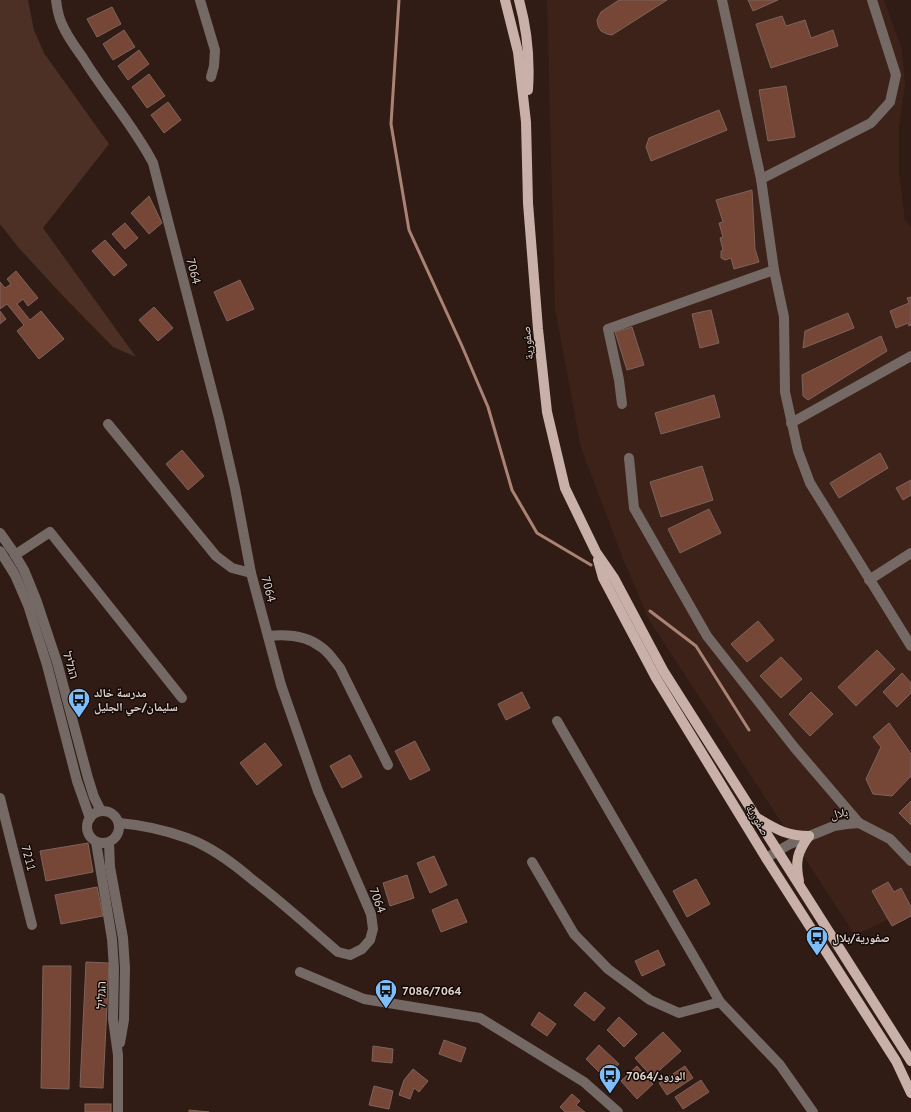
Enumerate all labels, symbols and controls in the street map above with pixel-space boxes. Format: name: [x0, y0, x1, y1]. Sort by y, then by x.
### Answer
street label: 7064: [183, 256, 205, 286]
street label: صفورية: [518, 325, 536, 361]
street label: 7064: [258, 574, 280, 604]
street label: הגליל: [60, 650, 82, 680]
place label: مدرسة خالد سليمان/حي الجليل: [94, 685, 178, 716]
bus stop icon: مدرسة خالد سليمان/حي الجليل: [66, 686, 92, 719]
street label: صفورية: [743, 802, 773, 838]
street label: بلال: [829, 804, 849, 822]
street label: 7211: [18, 843, 40, 873]
street label: 7064: [366, 885, 390, 915]
bus stop icon: صفورية/بلال: [804, 924, 830, 957]
place label: صفورية/بلال: [832, 930, 890, 946]
bus stop icon: 7086/7064: [373, 977, 399, 1010]
street label: הגליל: [93, 981, 109, 1009]
place label: 7086/7064: [402, 983, 462, 998]
bus stop icon: الورود/7064: [597, 1062, 623, 1095]
place label: الورود/7064: [626, 1068, 686, 1083]

